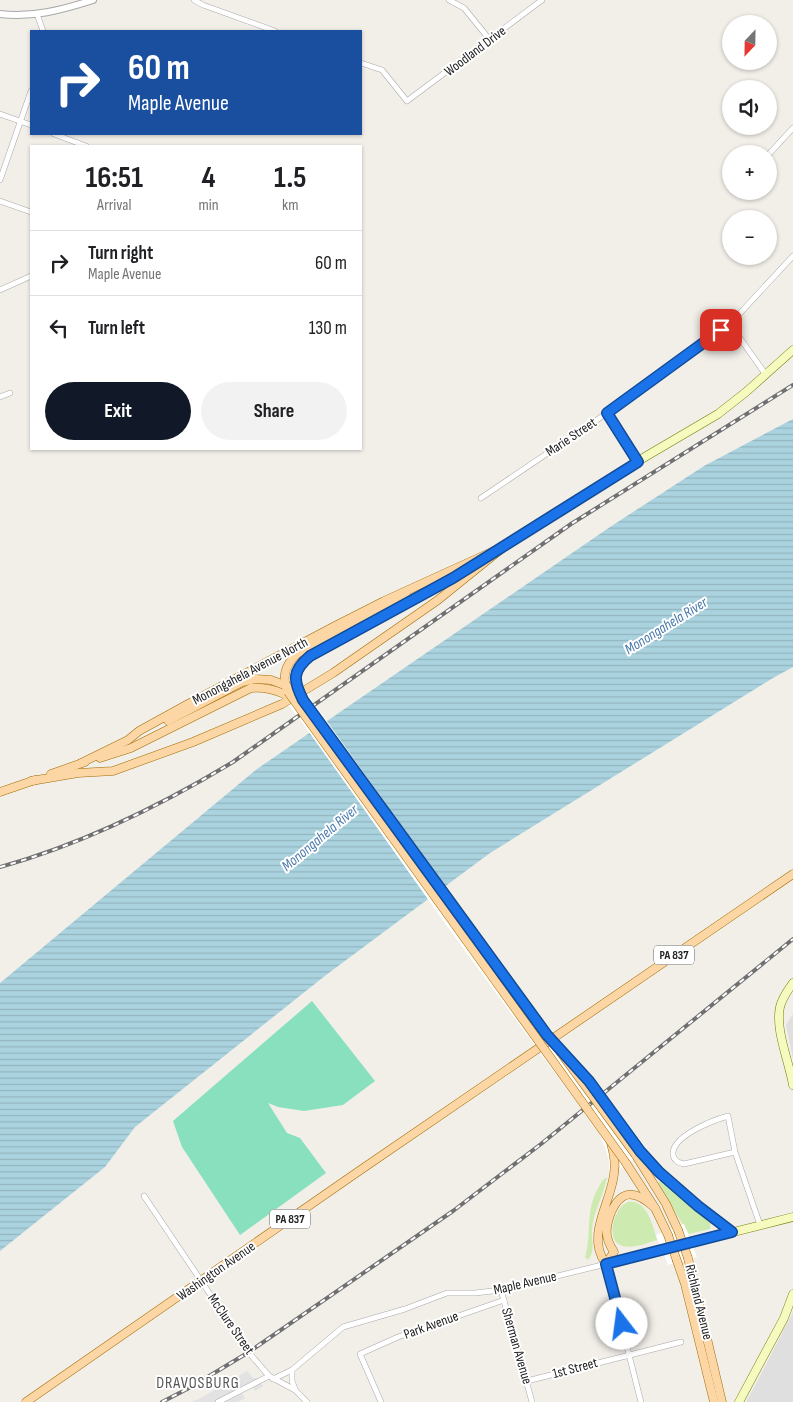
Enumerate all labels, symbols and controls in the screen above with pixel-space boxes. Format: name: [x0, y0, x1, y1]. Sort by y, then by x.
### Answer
north arrow: [722, 15, 778, 70]
map controls: [722, 15, 777, 265]
street label: Woodland Drive: [441, 22, 509, 80]
text: 60 m: [128, 47, 190, 90]
icon: right: [45, 50, 110, 115]
button: sound: [722, 80, 777, 135]
text: Maple Avenue: [128, 90, 229, 117]
button: +: [722, 145, 777, 200]
text: 16:51: [85, 160, 143, 196]
text: 4: [202, 160, 215, 196]
text: 1.5: [274, 160, 307, 196]
text: Arrival: [97, 196, 131, 215]
text: min: [198, 196, 219, 215]
text: km: [282, 196, 298, 215]
button: −: [722, 210, 777, 265]
text: Turn right: [88, 242, 153, 265]
icon: right: [45, 249, 73, 277]
text: 60 m: [315, 252, 347, 275]
text: Maple Avenue: [88, 265, 161, 284]
pin: [700, 309, 742, 351]
icon: left: [45, 314, 73, 342]
icon: arrive: [707, 316, 735, 344]
text: Turn left: [88, 317, 145, 340]
text: 130 m: [309, 317, 347, 340]
button: Exit: [45, 382, 191, 440]
button: Share: [201, 382, 347, 440]
street label: Marie Street: [542, 414, 600, 460]
water label: Monongahela River: [621, 593, 712, 659]
street label: Monongahela Avenue North: [189, 633, 311, 709]
water label: Monongahela River: [278, 800, 363, 876]
road number: PA 837: [654, 946, 694, 964]
road number: PA 837: [270, 1210, 310, 1228]
street label: Washington Avenue: [174, 1238, 258, 1304]
street label: Richland Avenue: [681, 1263, 717, 1341]
street label: Maple Avenue: [492, 1267, 558, 1299]
street label: McClure Street: [204, 1290, 258, 1358]
position arrow: [595, 1297, 647, 1349]
street label: Sherman Avenue: [498, 1306, 536, 1386]
street label: Park Avenue: [401, 1307, 461, 1343]
street label: 1st Street: [551, 1354, 599, 1382]
district label: DRAVOSBURG: [156, 1374, 240, 1393]

